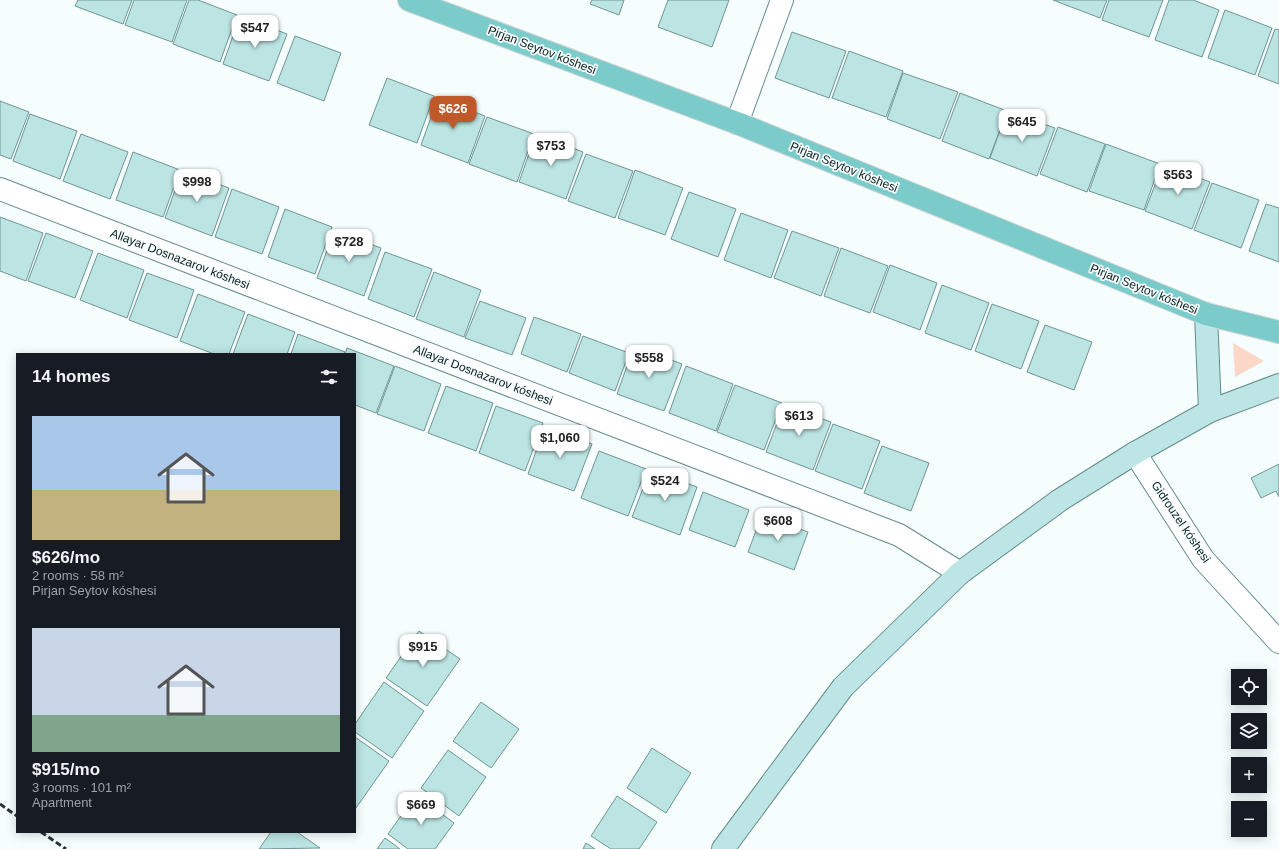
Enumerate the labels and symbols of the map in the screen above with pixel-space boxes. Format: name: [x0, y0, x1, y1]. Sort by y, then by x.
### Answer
pin: $547: [231, 15, 279, 49]
street label: Pirjan Seytov kóshesi: [486, 23, 598, 77]
pin: $626: [429, 96, 477, 130]
pin: $645: [998, 109, 1046, 143]
pin: $753: [527, 133, 575, 167]
street label: Pirjan Seytov kóshesi: [788, 139, 900, 195]
pin: $563: [1154, 162, 1202, 196]
pin: $998: [173, 169, 221, 203]
street label: Allayar Dosnazarov kóshesi: [108, 226, 252, 292]
pin: $728: [325, 229, 373, 263]
street label: Pirjan Seytov kóshesi: [1088, 261, 1200, 317]
street label: Allayar Dosnazarov kóshesi: [411, 342, 555, 408]
pin: $558: [625, 345, 673, 379]
pin: $613: [775, 403, 823, 437]
pin: $1,060: [527, 425, 593, 459]
pin: $524: [641, 468, 689, 502]
street label: Gidrouzel kóshesi: [1149, 479, 1213, 565]
pin: $608: [754, 508, 802, 542]
pin: $915: [399, 634, 447, 668]
pin: $669: [397, 792, 445, 826]

